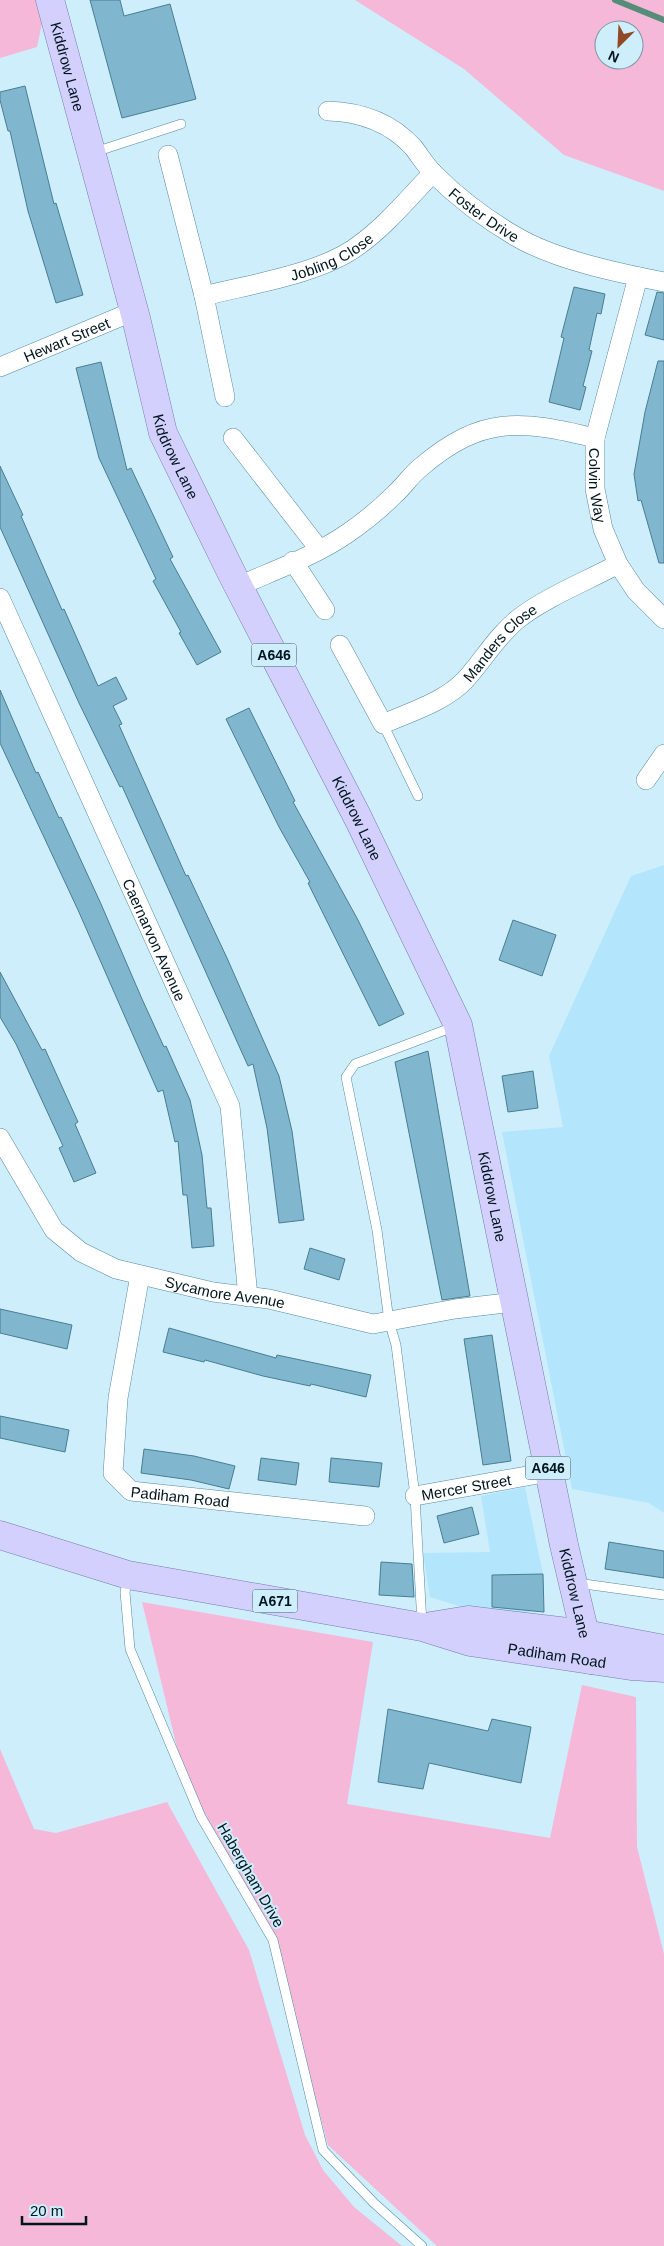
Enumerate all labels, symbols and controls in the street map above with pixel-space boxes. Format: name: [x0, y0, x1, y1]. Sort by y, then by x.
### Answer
street label: Kiddrow Lane: [48, 20, 88, 113]
north arrow: [594, 20, 644, 70]
text: N: [606, 48, 622, 66]
street label: Foster Drive: [446, 184, 522, 245]
street label: Jobling Close: [288, 229, 376, 283]
street label: Hewart Street: [21, 313, 113, 365]
street label: Kiddrow Lane: [150, 412, 202, 502]
street label: Colvin Way: [587, 448, 610, 525]
street label: Manders Close: [459, 600, 540, 685]
road number: A646: [252, 644, 296, 666]
street label: Kiddrow Lane: [329, 773, 386, 863]
street label: Caernarvon Avenue: [120, 876, 190, 1003]
street label: Kiddrow Lane: [475, 1150, 510, 1243]
street label: Sycamore Avenue: [164, 1272, 287, 1311]
road number: A646: [526, 1456, 570, 1480]
street label: Mercer Street: [420, 1470, 513, 1503]
street label: Padiham Road: [130, 1483, 230, 1510]
street label: Kiddrow Lane: [556, 1546, 594, 1640]
road number: A671: [252, 1590, 298, 1612]
street label: Padiham Road: [507, 1639, 607, 1671]
street label: Habergham Drive: [214, 1820, 288, 1930]
scale bar: [22, 2194, 86, 2226]
text: 20 m: [30, 2202, 63, 2219]

